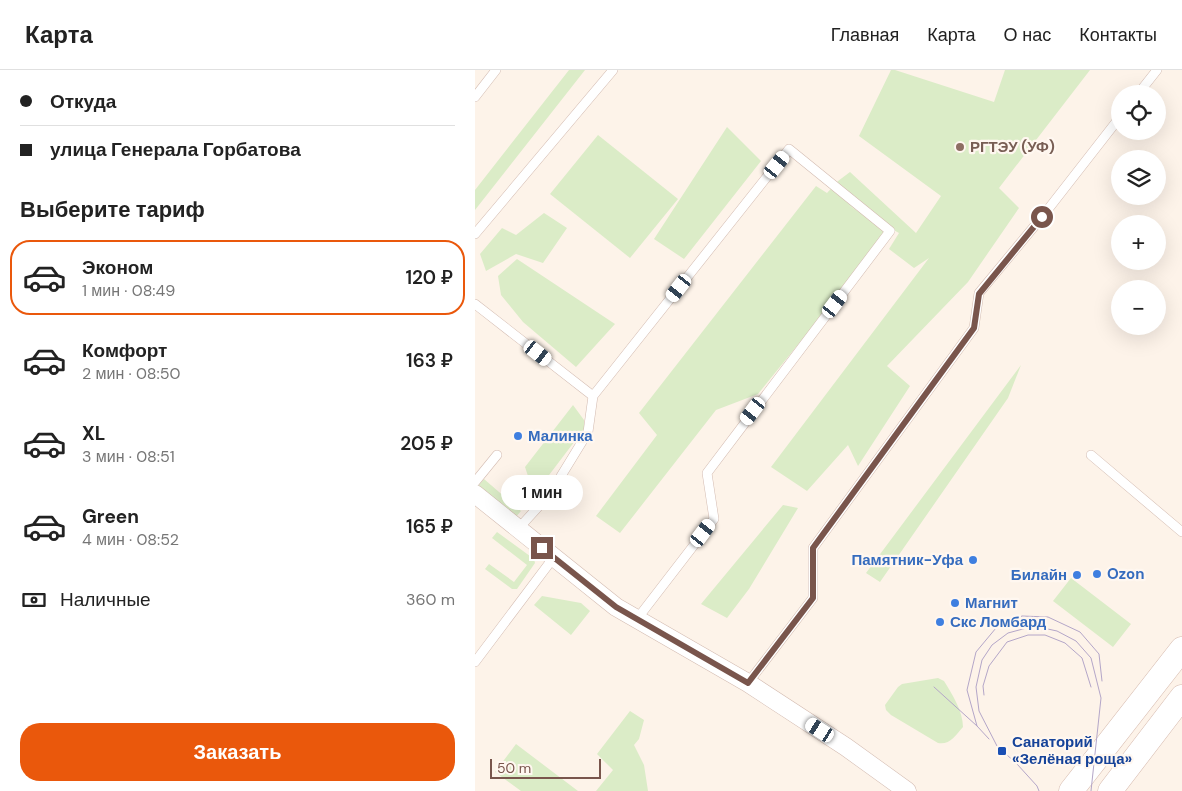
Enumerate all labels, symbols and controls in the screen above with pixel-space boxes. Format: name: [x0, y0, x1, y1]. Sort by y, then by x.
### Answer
text: Карта: [25, 19, 93, 50]
text: Главная: [831, 23, 899, 47]
text: Карта: [927, 23, 976, 47]
text: О нас: [1004, 23, 1051, 47]
text: Контакты: [1079, 23, 1157, 47]
map controls: [1111, 85, 1166, 335]
button: locate: [1111, 85, 1166, 140]
text: Откуда: [50, 89, 116, 114]
text: улица Генерала Горбатова: [50, 137, 301, 162]
place label: РГТЭУ (УФ): [970, 137, 1055, 157]
marker: РГТЭУ (УФ): [954, 141, 966, 153]
car: [761, 149, 792, 181]
button: layers: [1111, 150, 1166, 205]
text: Выберите тариф: [20, 195, 205, 224]
route start: [1031, 206, 1053, 228]
button: +: [1111, 215, 1166, 270]
icon: car: [22, 255, 67, 300]
text: Эконом: [82, 255, 153, 280]
text: 120 ₽: [405, 265, 453, 290]
car: [663, 272, 694, 304]
text: 1 мин · 08:49: [82, 280, 175, 301]
button: −: [1111, 280, 1166, 335]
car: [819, 288, 850, 320]
icon: car: [22, 338, 67, 383]
text: Комфорт: [82, 338, 167, 363]
car: [521, 338, 554, 368]
text: 163 ₽: [406, 348, 453, 373]
text: 2 мин · 08:50: [82, 363, 181, 384]
car: [737, 395, 768, 427]
icon: car: [22, 421, 67, 466]
text: XL: [82, 421, 105, 446]
place label: Малинка: [528, 426, 593, 446]
marker: Малинка: [512, 430, 524, 442]
text: 205 ₽: [400, 431, 453, 456]
text: 3 мин · 08:51: [82, 446, 175, 467]
callout: 1 мин: [501, 476, 583, 510]
text: 1 мин: [522, 482, 562, 503]
icon: car: [22, 504, 67, 549]
text: Green: [82, 504, 139, 529]
text: 165 ₽: [406, 514, 453, 539]
car: [687, 517, 718, 549]
text: 4 мин · 08:52: [82, 529, 179, 550]
route end: [531, 537, 553, 559]
place label: Памятник-Уфа: [851, 550, 964, 570]
marker: Памятник-Уфа: [967, 554, 979, 566]
place label: Ozon: [1107, 564, 1145, 584]
place label: Билайн: [1011, 565, 1067, 585]
marker: Ozon: [1091, 568, 1103, 580]
marker: Билайн: [1071, 569, 1083, 581]
icon: cash: [20, 586, 48, 614]
text: Наличные: [60, 587, 151, 612]
text: 360 m: [406, 589, 455, 610]
place label: Магнит: [965, 593, 1018, 613]
marker: Магнит: [949, 597, 961, 609]
place label: Скс Ломбард: [950, 612, 1047, 632]
marker: Скс Ломбард: [934, 616, 946, 628]
car: [803, 716, 836, 744]
button: Заказать: [20, 723, 455, 781]
place label: Санаторий «Зелёная роща»: [1012, 732, 1133, 769]
marker: Санаторий «Зелёная роща»: [996, 745, 1008, 757]
scale bar: [490, 756, 601, 779]
text: 50 m: [497, 759, 531, 777]

